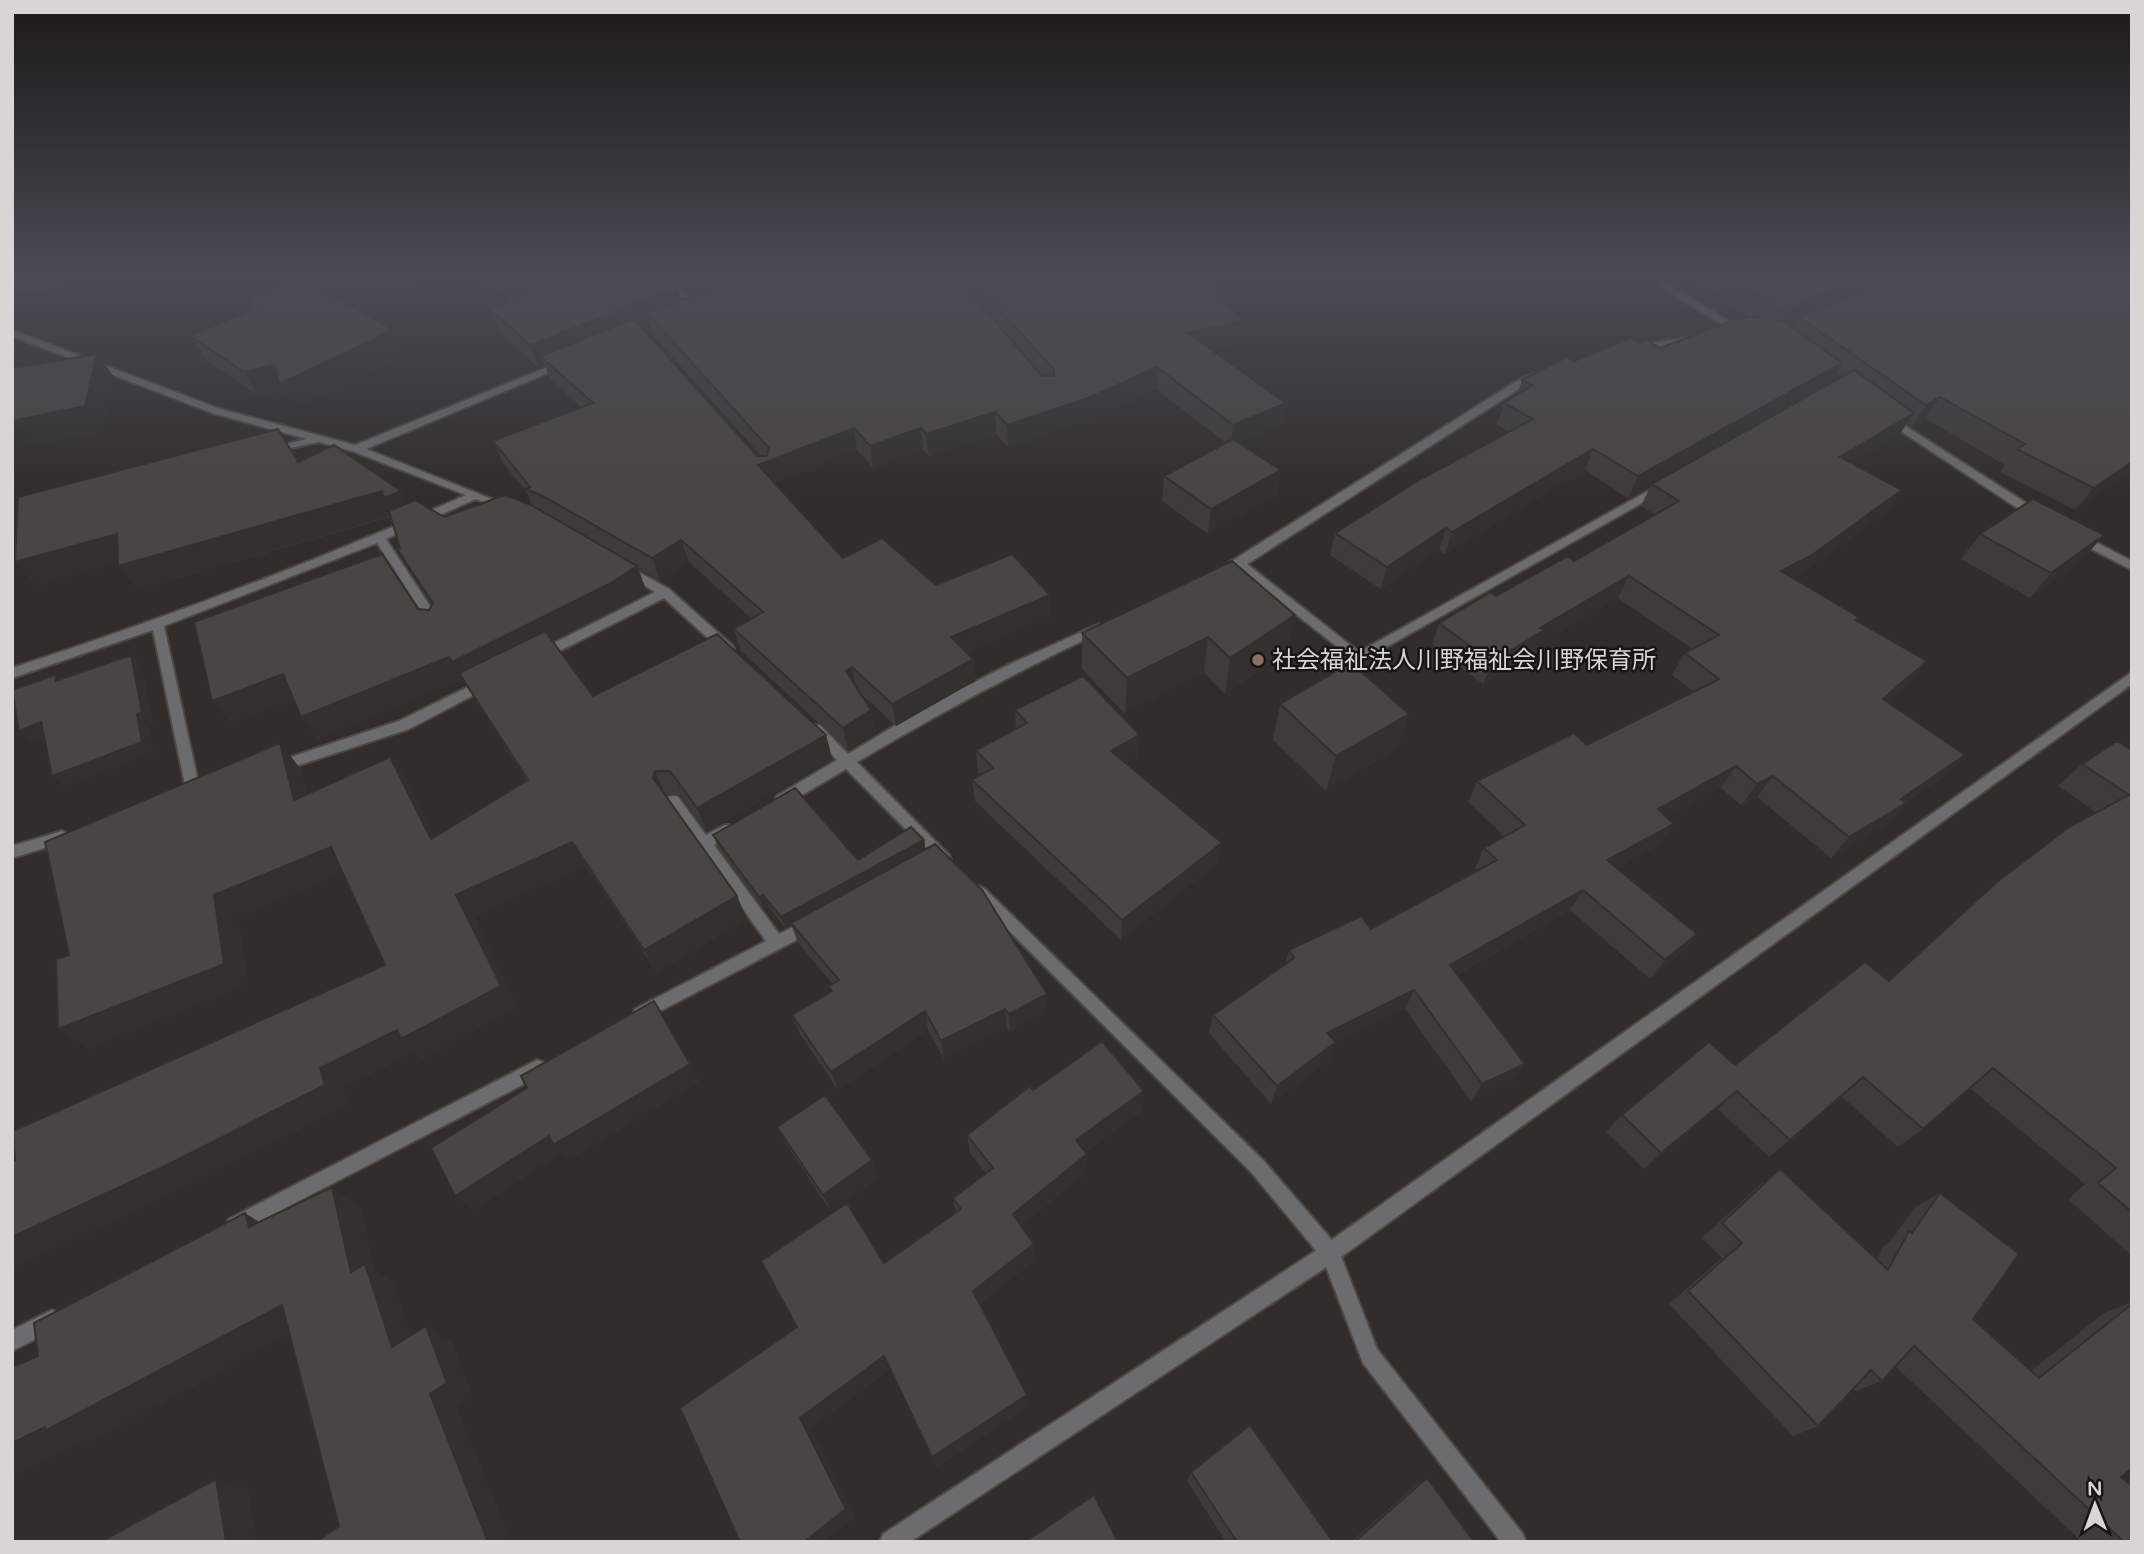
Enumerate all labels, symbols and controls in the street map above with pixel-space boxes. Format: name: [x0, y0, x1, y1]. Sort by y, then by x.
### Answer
place label: 社会福祉法人川野福祉会川野保育所: [1272, 646, 1656, 675]
marker: 社会福祉法人川野福祉会川野保育所: [1250, 652, 1266, 668]
north arrow: [2060, 1470, 2130, 1540]
text: N: [2087, 1478, 2103, 1500]

